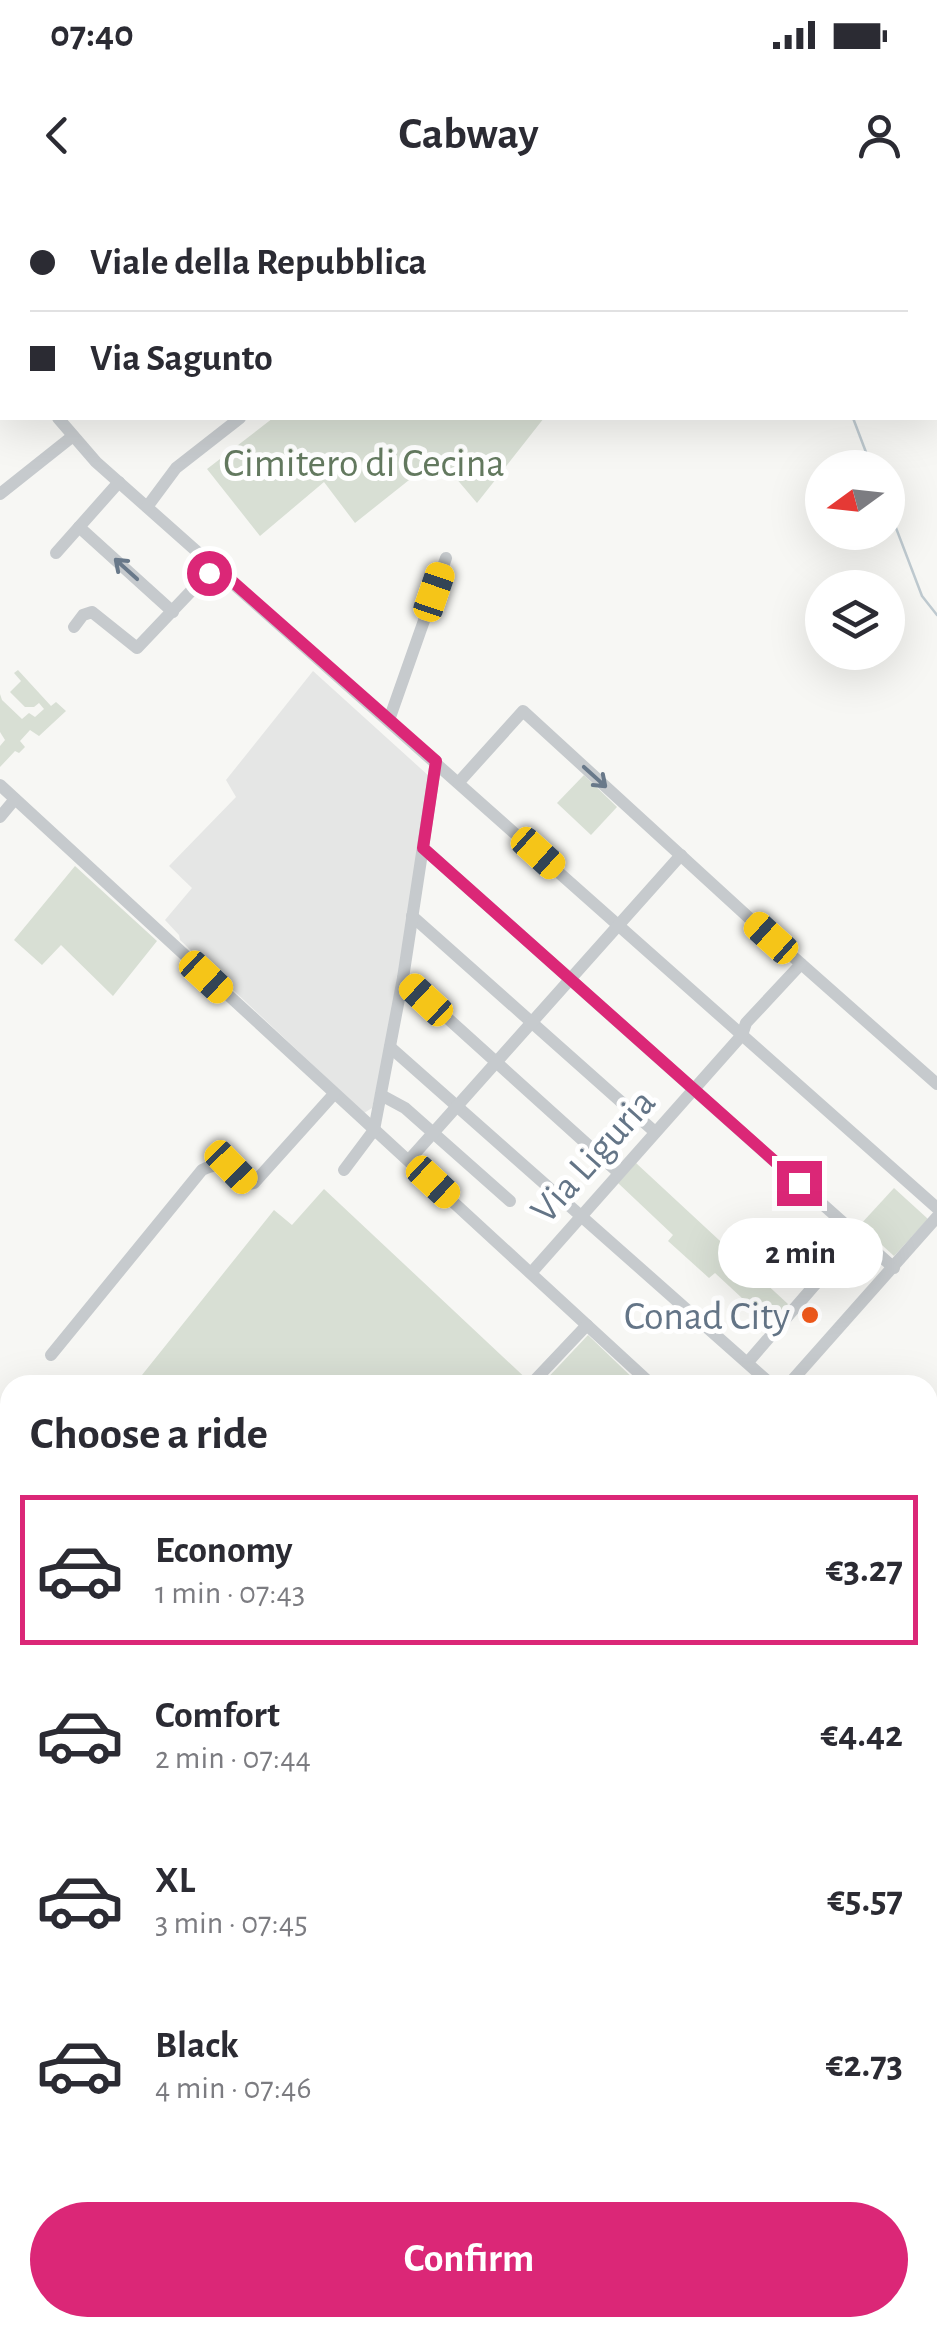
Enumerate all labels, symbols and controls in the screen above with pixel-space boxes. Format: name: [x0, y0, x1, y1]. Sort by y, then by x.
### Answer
text: 07:40: [50, 16, 134, 54]
icon: back: [30, 108, 85, 163]
icon: person: [852, 108, 907, 163]
text: Cabway: [398, 112, 539, 157]
text: Viale della Repubblica: [90, 244, 427, 282]
text: Via Sagunto: [90, 340, 273, 378]
park label: Cimitero di Cecina: [223, 444, 505, 484]
north arrow: [805, 450, 905, 550]
map controls: [805, 450, 905, 670]
route start: [187, 551, 232, 596]
one-way arrow: [114, 558, 139, 581]
car: [410, 559, 458, 625]
button: layers: [805, 570, 905, 670]
one-way arrow: [582, 765, 607, 788]
car: [506, 822, 570, 884]
car: [739, 907, 803, 969]
car: [174, 946, 238, 1008]
car: [394, 969, 458, 1031]
street label: Via Liguria: [524, 1082, 663, 1231]
car: [199, 1135, 263, 1199]
car: [401, 1151, 465, 1213]
route end: [777, 1161, 822, 1206]
callout: 2 min: [716, 1218, 882, 1288]
text: 2 min: [765, 1237, 836, 1269]
place label: Conad City: [624, 1297, 790, 1337]
marker: Conad City: [799, 1304, 821, 1326]
text: Choose a ride: [30, 1412, 268, 1457]
icon: car: [35, 1525, 125, 1615]
text: Economy: [155, 1532, 293, 1570]
text: €3.27: [826, 1551, 903, 1589]
text: 1 min · 07:43: [155, 1577, 305, 1609]
icon: car: [35, 1690, 125, 1780]
text: Comfort: [155, 1697, 280, 1735]
text: €4.42: [820, 1716, 903, 1754]
text: 2 min · 07:44: [155, 1742, 311, 1774]
icon: car: [35, 1855, 125, 1945]
text: XL: [155, 1862, 195, 1900]
text: €5.57: [827, 1881, 903, 1919]
text: 3 min · 07:45: [155, 1907, 308, 1939]
icon: car: [35, 2020, 125, 2110]
text: Black: [155, 2027, 239, 2065]
text: €2.73: [826, 2046, 903, 2084]
text: 4 min · 07:46: [155, 2072, 311, 2104]
button: Confirm: [30, 2202, 908, 2317]

